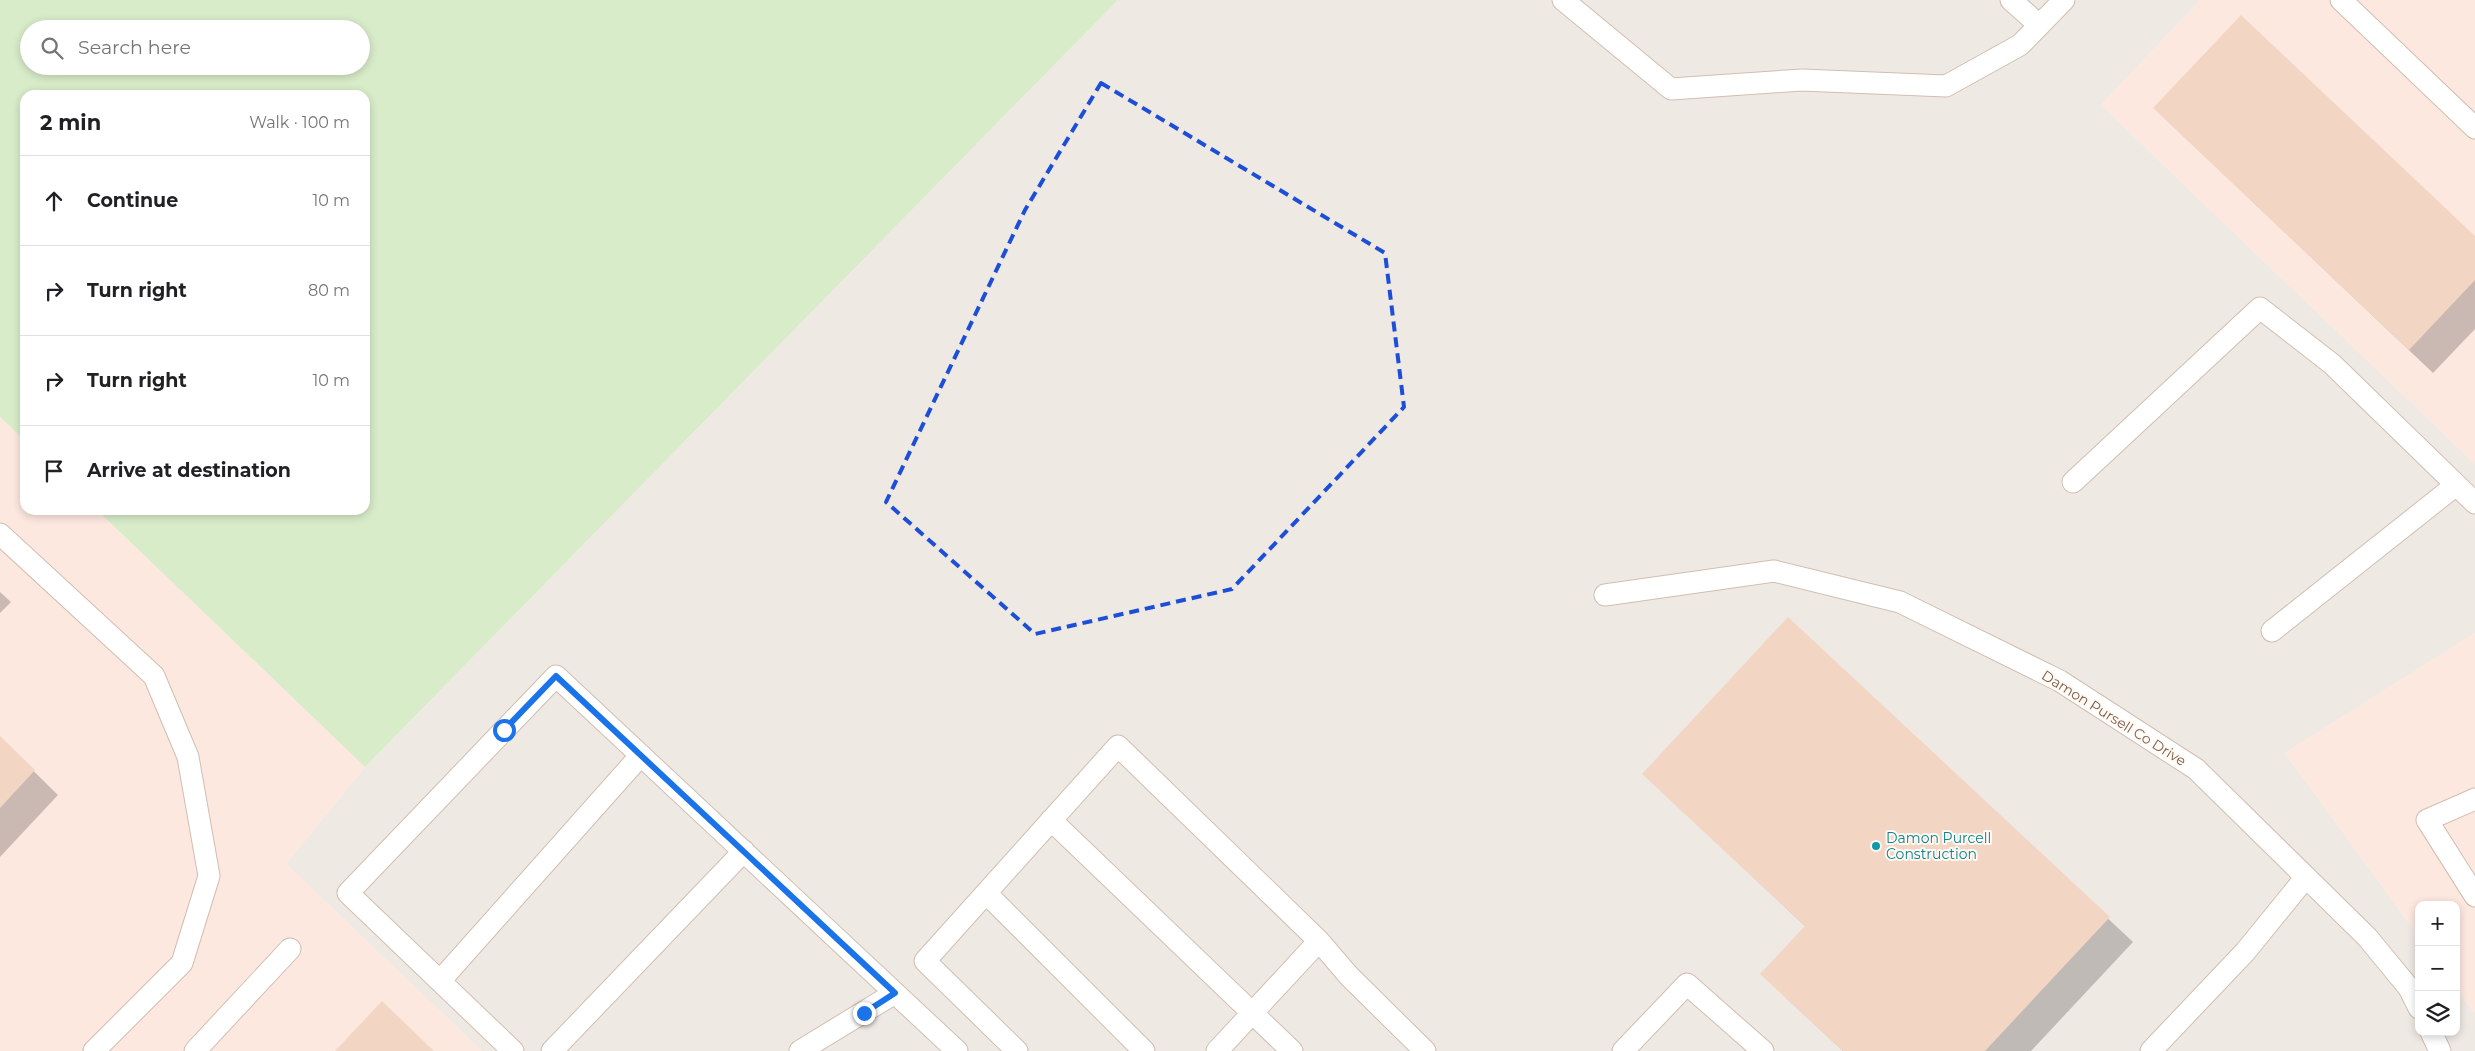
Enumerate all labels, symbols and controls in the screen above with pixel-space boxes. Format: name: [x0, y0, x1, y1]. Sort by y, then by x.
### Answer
search box: [20, 20, 370, 75]
icon: search: [38, 34, 66, 62]
text: Search here: [78, 36, 191, 59]
text: 2 min: [40, 110, 101, 135]
text: Walk · 100 m: [249, 113, 350, 132]
icon: ahead: [40, 187, 68, 215]
text: Continue: [87, 189, 178, 212]
text: 10 m: [312, 191, 350, 210]
icon: right: [40, 277, 68, 305]
text: Turn right: [87, 279, 187, 302]
text: 80 m: [308, 281, 350, 300]
icon: right: [40, 367, 68, 395]
text: Turn right: [87, 369, 187, 392]
text: 10 m: [312, 371, 350, 390]
icon: arrive: [40, 457, 68, 485]
text: Arrive at destination: [87, 459, 291, 482]
street label: Damon Pursell Co Drive: [2038, 666, 2190, 770]
route start: [493, 719, 516, 742]
place label: Damon Purcell Construction: [1886, 829, 1991, 863]
marker: Damon Purcell Construction: [1870, 840, 1882, 852]
map controls: [2415, 901, 2460, 1036]
button: +: [2415, 901, 2460, 946]
button: −: [2415, 946, 2460, 991]
button: layers: [2415, 991, 2460, 1036]
route end: [853, 1002, 876, 1025]

